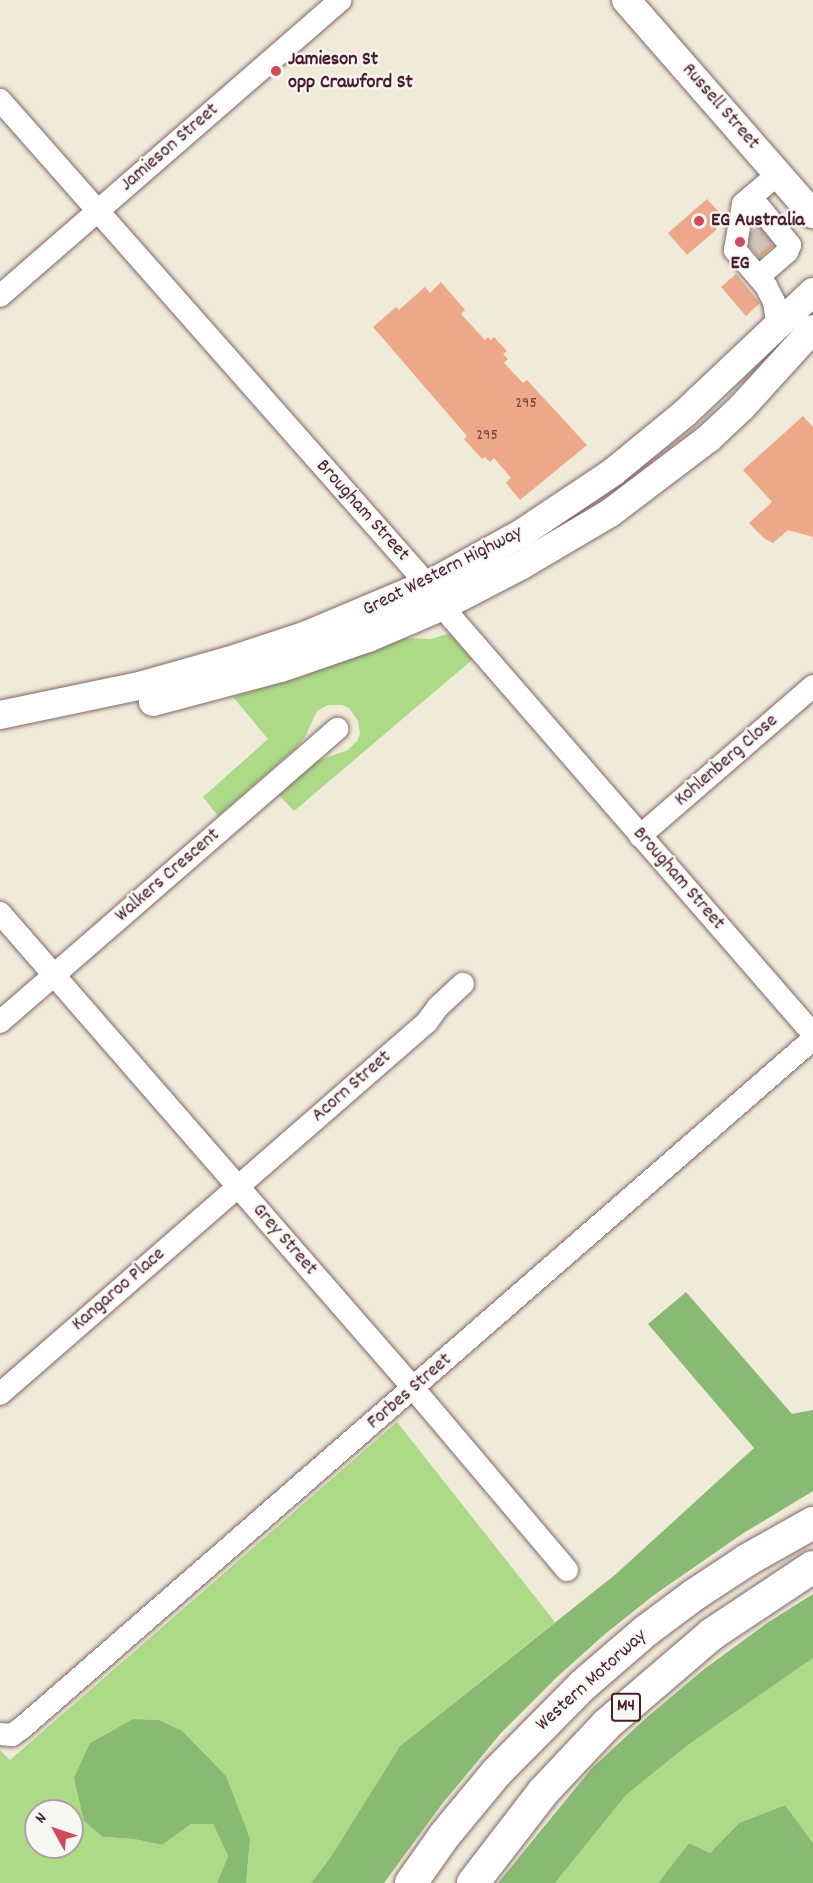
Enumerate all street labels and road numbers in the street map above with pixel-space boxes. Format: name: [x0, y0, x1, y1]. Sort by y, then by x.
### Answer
street label: Russell Street: [676, 59, 764, 155]
street label: Jamieson Street: [116, 99, 224, 197]
street label: Brougham Street: [310, 455, 414, 567]
street label: Great Western Highway: [359, 521, 527, 623]
street label: Kohlenberg Close: [670, 710, 784, 812]
street label: Brougham Street: [627, 823, 729, 935]
street label: Walkers Crescent: [111, 824, 225, 928]
street label: Acorn Street: [307, 1046, 397, 1128]
street label: Grey Street: [246, 1199, 322, 1281]
street label: Kangaroo Place: [67, 1243, 171, 1337]
street label: Forbes Street: [363, 1349, 457, 1435]
street label: Western Motorway: [532, 1625, 652, 1737]
road number: M4: [610, 1692, 642, 1722]

